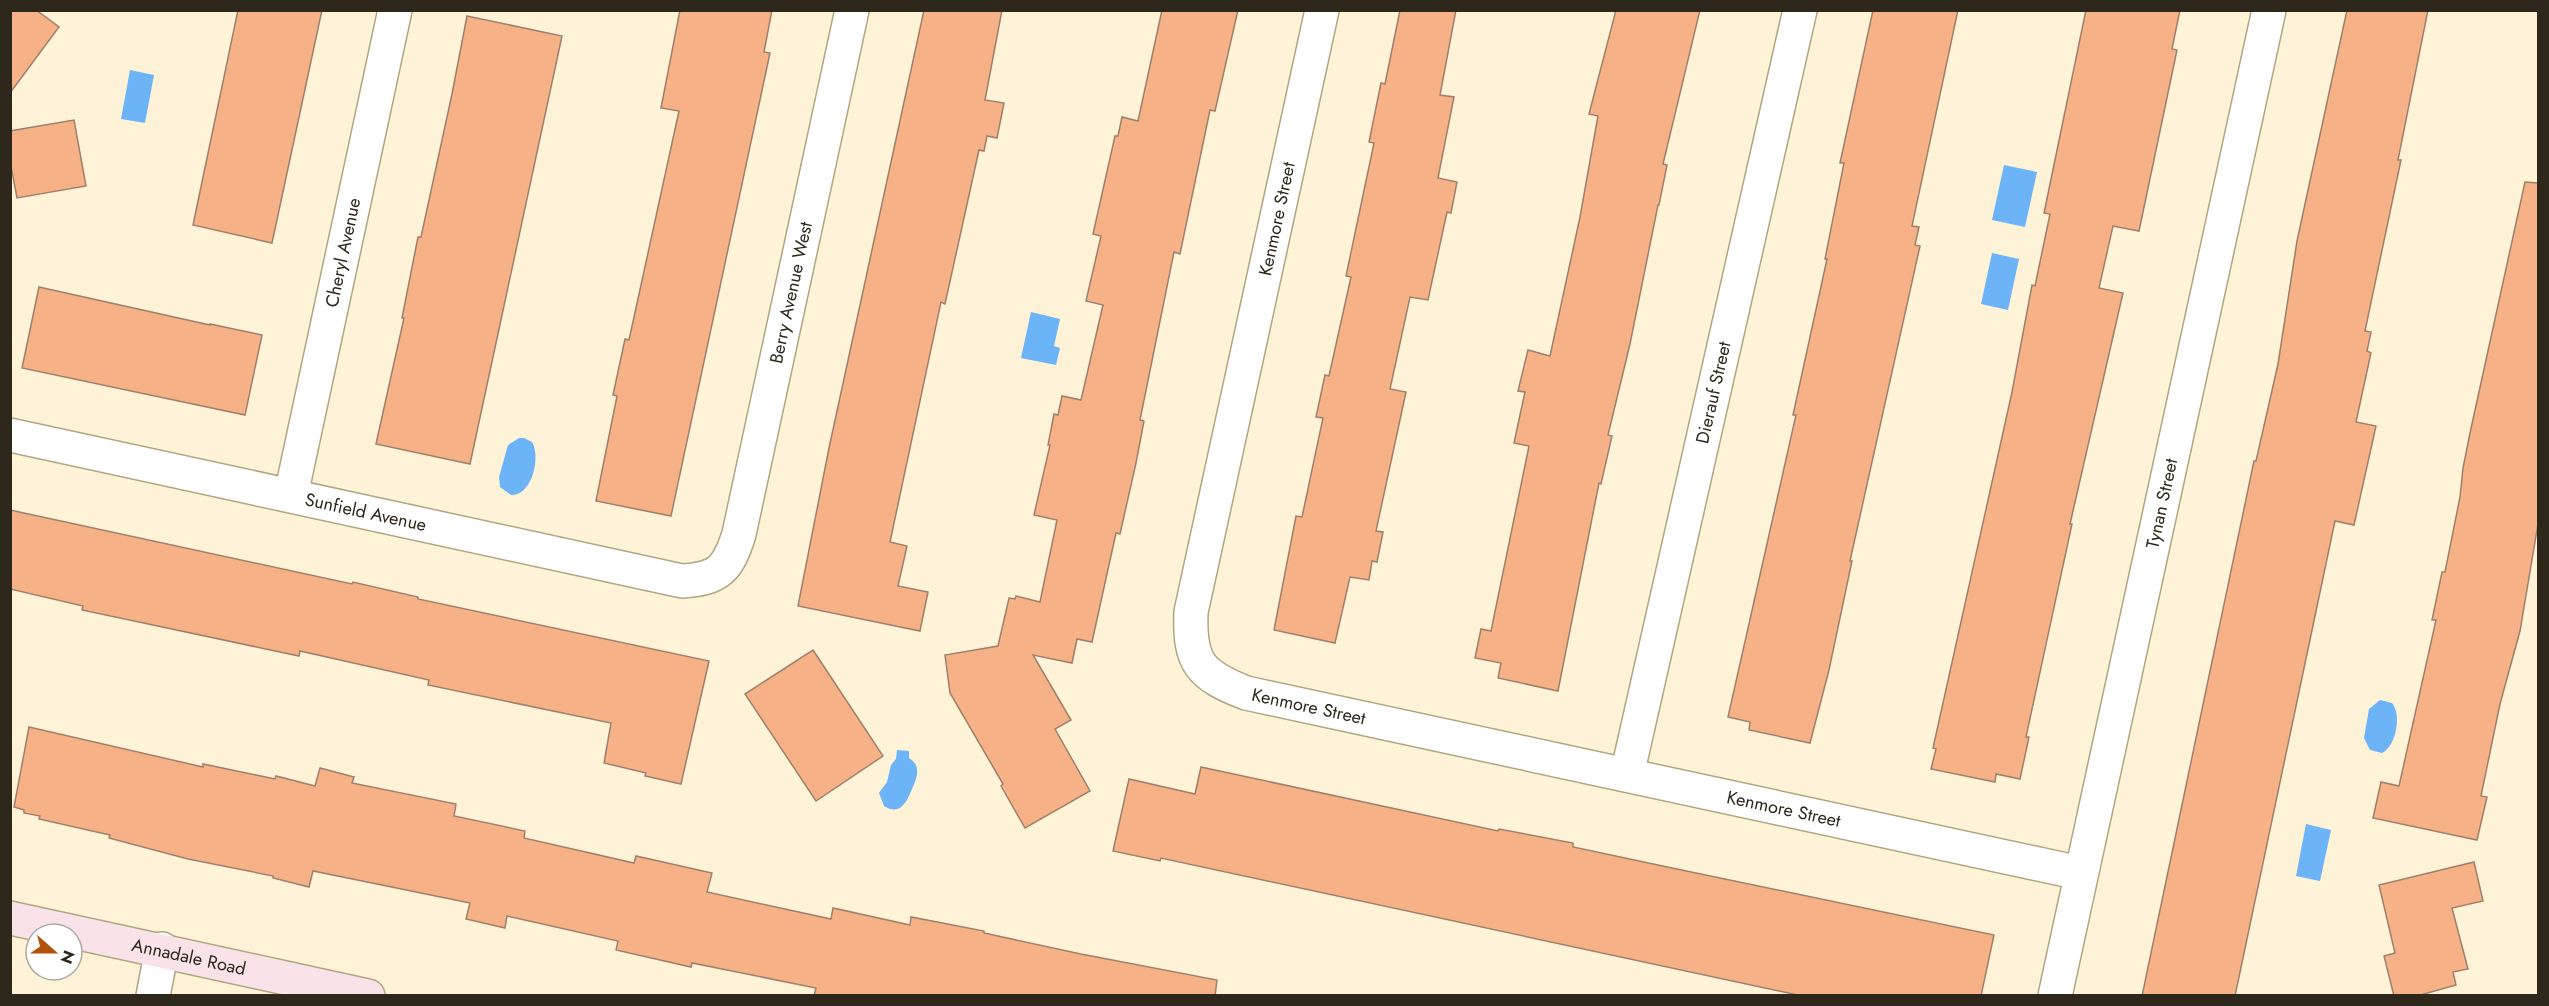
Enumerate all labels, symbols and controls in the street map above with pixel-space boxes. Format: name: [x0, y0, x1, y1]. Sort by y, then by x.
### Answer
street label: Kenmore Street: [1252, 159, 1302, 278]
street label: Cheryl Avenue: [319, 195, 367, 310]
street label: Berry Avenue West: [763, 219, 819, 366]
street label: Dierauf Street: [1689, 338, 1738, 446]
street label: Tynan Street: [2139, 455, 2184, 551]
street label: Sunfield Avenue: [302, 486, 429, 538]
street label: Kenmore Street: [1249, 682, 1369, 732]
street label: Kenmore Street: [1724, 784, 1844, 834]
north arrow: [24, 922, 84, 982]
street label: Annadale Road: [129, 932, 248, 982]
text: N: [55, 947, 81, 967]

